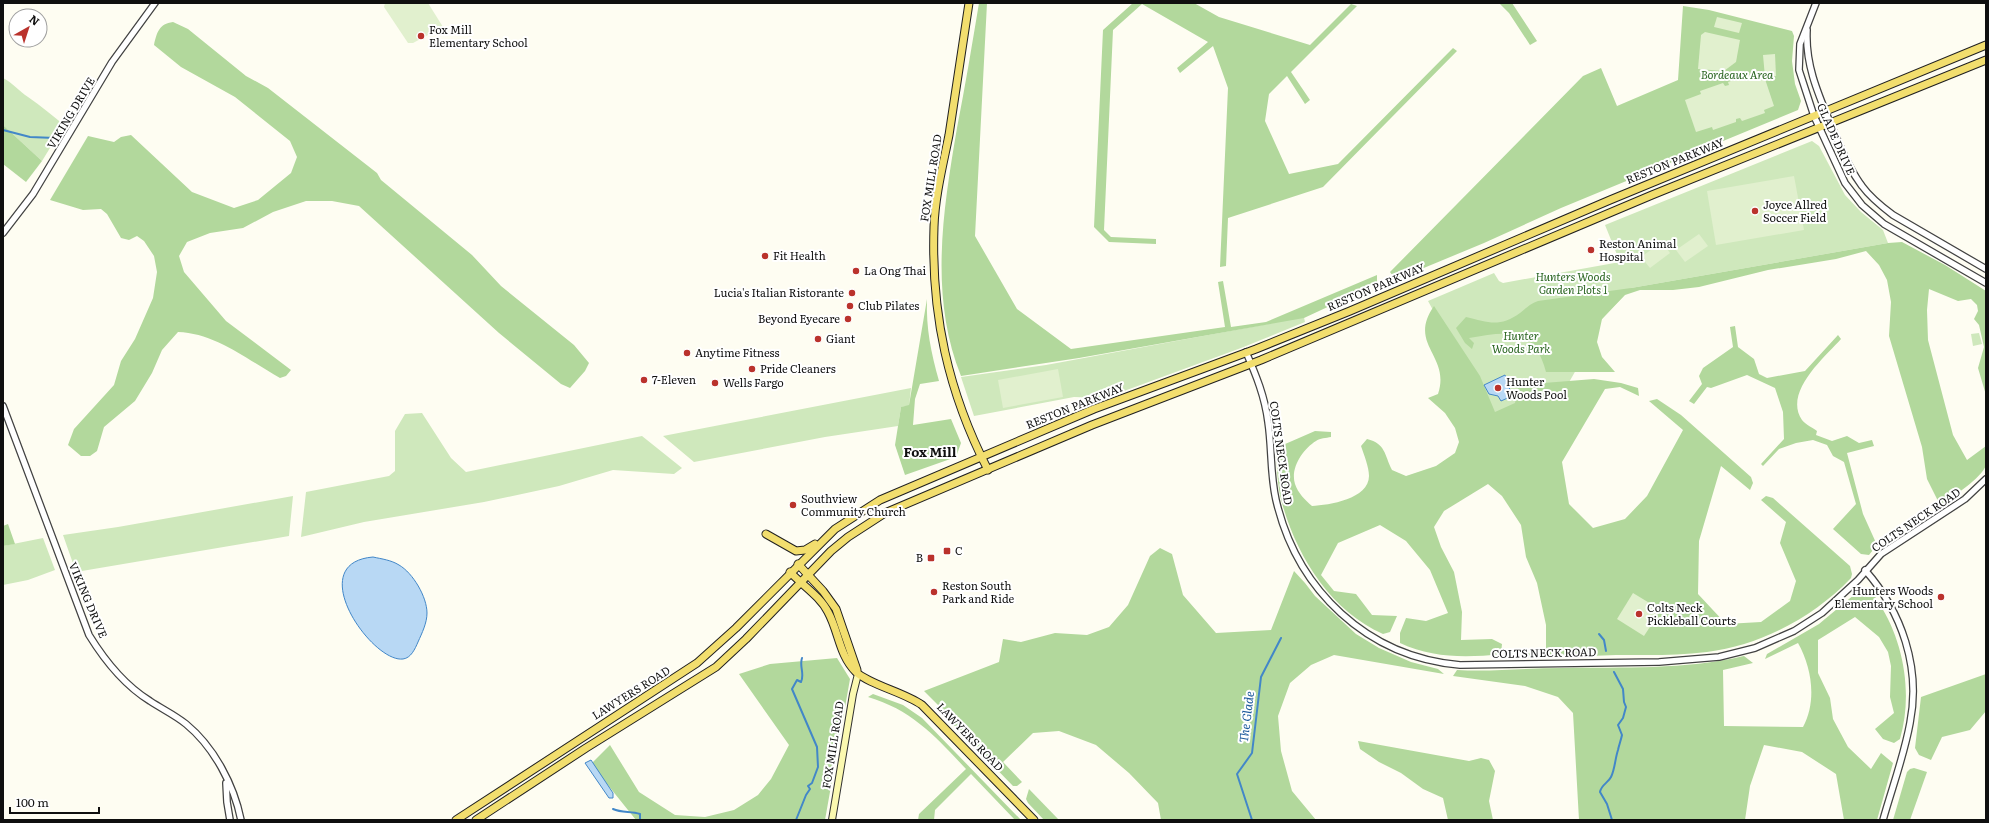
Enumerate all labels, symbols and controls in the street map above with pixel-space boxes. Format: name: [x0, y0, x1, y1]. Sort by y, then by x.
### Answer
north arrow: [8, 8, 48, 48]
text: N: [26, 10, 44, 29]
place label: Fox Mill Elementary School: [429, 21, 528, 50]
marker: Fox Mill Elementary School: [416, 31, 426, 41]
park label: Bordeaux Area: [1701, 66, 1774, 82]
street label: VIKING DRIVE: [42, 74, 98, 151]
street label: GLADE DRIVE: [1814, 100, 1860, 177]
street label: FOX MILL ROAD: [915, 133, 945, 223]
street label: RESTON PARKWAY: [1623, 133, 1726, 187]
place label: Joyce Allred Soccer Field: [1763, 196, 1828, 225]
marker: Joyce Allred Soccer Field: [1750, 206, 1760, 216]
place label: Reston Animal Hospital: [1599, 235, 1677, 264]
marker: Reston Animal Hospital: [1586, 245, 1596, 255]
place label: Fit Health: [773, 247, 826, 263]
marker: Fit Health: [760, 251, 770, 261]
street label: RESTON PARKWAY: [1324, 258, 1427, 314]
place label: La Ong Thai: [864, 262, 927, 278]
marker: La Ong Thai: [851, 266, 861, 276]
park label: Hunters Woods Garden Plots 1: [1535, 268, 1611, 297]
place label: Lucia's Italian Ristorante: [714, 284, 844, 300]
marker: Lucia's Italian Ristorante: [847, 288, 857, 298]
place label: Club Pilates: [858, 297, 919, 313]
marker: Club Pilates: [845, 301, 855, 311]
place label: Beyond Eyecare: [758, 310, 840, 326]
marker: Beyond Eyecare: [843, 314, 853, 324]
park label: Hunter Woods Park: [1492, 327, 1550, 356]
place label: Giant: [826, 330, 856, 346]
marker: Giant: [813, 334, 823, 344]
place label: Anytime Fitness: [695, 344, 779, 360]
marker: Anytime Fitness: [682, 348, 692, 358]
place label: Pride Cleaners: [760, 360, 836, 376]
marker: Pride Cleaners: [747, 364, 757, 374]
place label: 7-Eleven: [652, 371, 696, 387]
place label: Hunter Woods Pool: [1506, 373, 1567, 402]
place label: Wells Fargo: [723, 374, 784, 390]
marker: 7-Eleven: [639, 375, 649, 385]
marker: Wells Fargo: [710, 378, 720, 388]
street label: RESTON PARKWAY: [1023, 378, 1126, 432]
marker: Hunter Woods Pool: [1493, 383, 1503, 393]
street label: COLTS NECK ROAD: [1267, 400, 1297, 506]
district label: Fox Mill: [904, 442, 957, 461]
street label: COLTS NECK ROAD: [1868, 483, 1963, 555]
place label: Southview Community Church: [801, 490, 906, 519]
marker: Southview Community Church: [788, 500, 798, 510]
place label: C: [955, 542, 963, 558]
marker: C: [942, 546, 952, 556]
place label: B: [916, 549, 923, 565]
marker: B: [926, 553, 936, 563]
street label: VIKING DRIVE: [66, 559, 112, 640]
place label: Reston South Park and Ride: [942, 577, 1015, 606]
place label: Hunters Woods Elementary School: [1834, 582, 1933, 611]
marker: Reston South Park and Ride: [929, 587, 939, 597]
marker: Hunters Woods Elementary School: [1936, 592, 1946, 602]
place label: Colts Neck Pickleball Courts: [1647, 599, 1736, 628]
marker: Colts Neck Pickleball Courts: [1634, 609, 1644, 619]
street label: COLTS NECK ROAD: [1492, 643, 1596, 661]
street label: LAWYERS ROAD: [588, 662, 673, 723]
water label: The Glade: [1234, 690, 1258, 744]
street label: LAWYERS ROAD: [934, 699, 1008, 774]
street label: FOX MILL ROAD: [817, 700, 847, 790]
scale bar: [10, 789, 99, 815]
text: 100 m: [16, 793, 49, 811]

